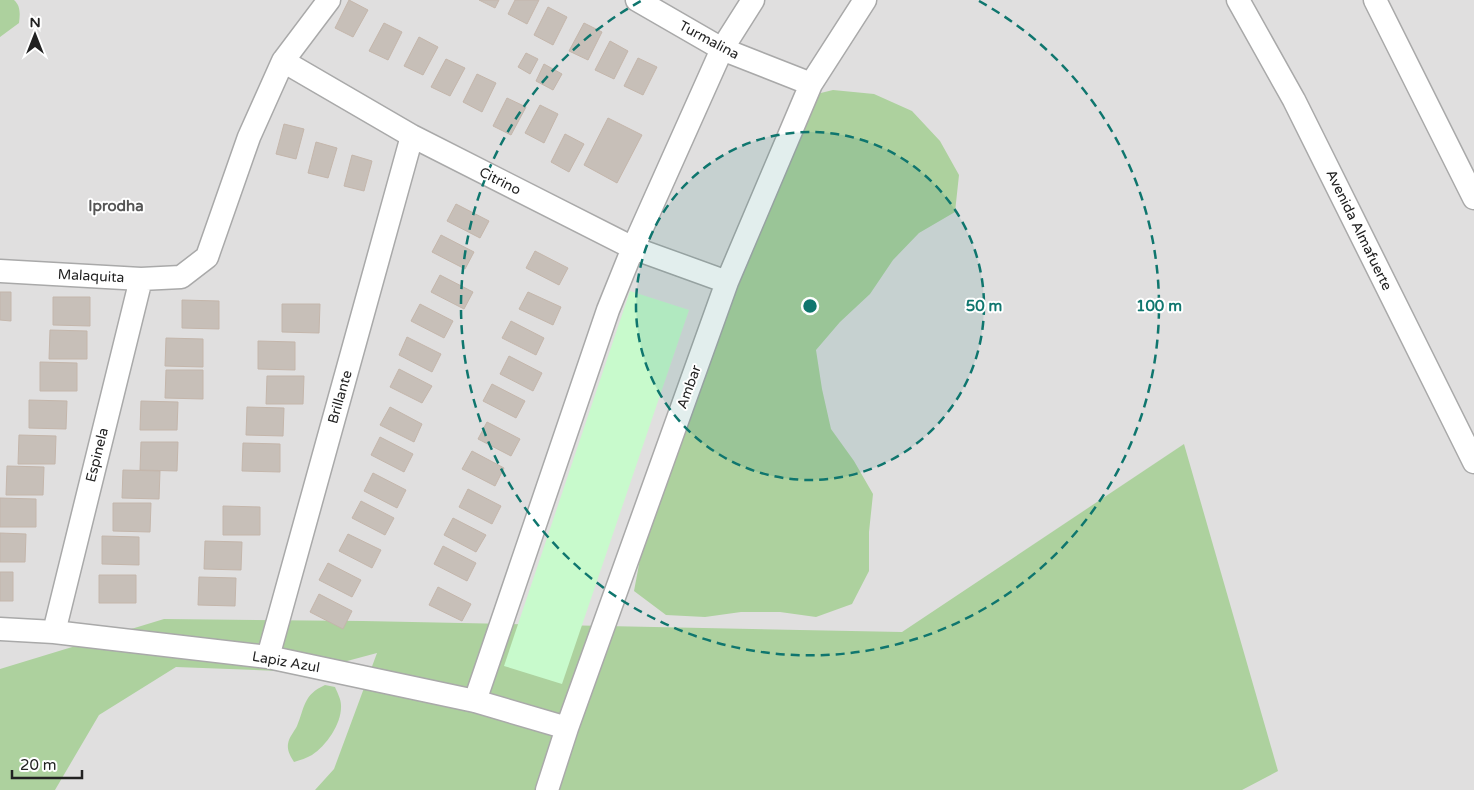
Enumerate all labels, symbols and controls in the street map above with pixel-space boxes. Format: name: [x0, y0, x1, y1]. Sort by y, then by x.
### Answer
north arrow: [10, 10, 60, 60]
text: N: [29, 14, 41, 31]
street label: Turmalina: [676, 17, 742, 63]
street label: Citrino: [476, 163, 524, 199]
street label: Avenida Almafuerte: [1322, 167, 1396, 293]
district label: Iprodha: [88, 197, 144, 216]
street label: Malaquita: [57, 266, 125, 286]
centre of rings: [801, 297, 819, 315]
text: 50 m: [966, 297, 1002, 315]
text: 100 m: [1136, 297, 1182, 315]
street label: Ambar: [673, 362, 705, 411]
street label: Brillante: [324, 368, 356, 426]
street label: Espinela: [82, 426, 112, 484]
street label: Lapiz Azul: [251, 648, 321, 676]
scale bar: [12, 748, 82, 780]
text: 20 m: [20, 756, 57, 774]

